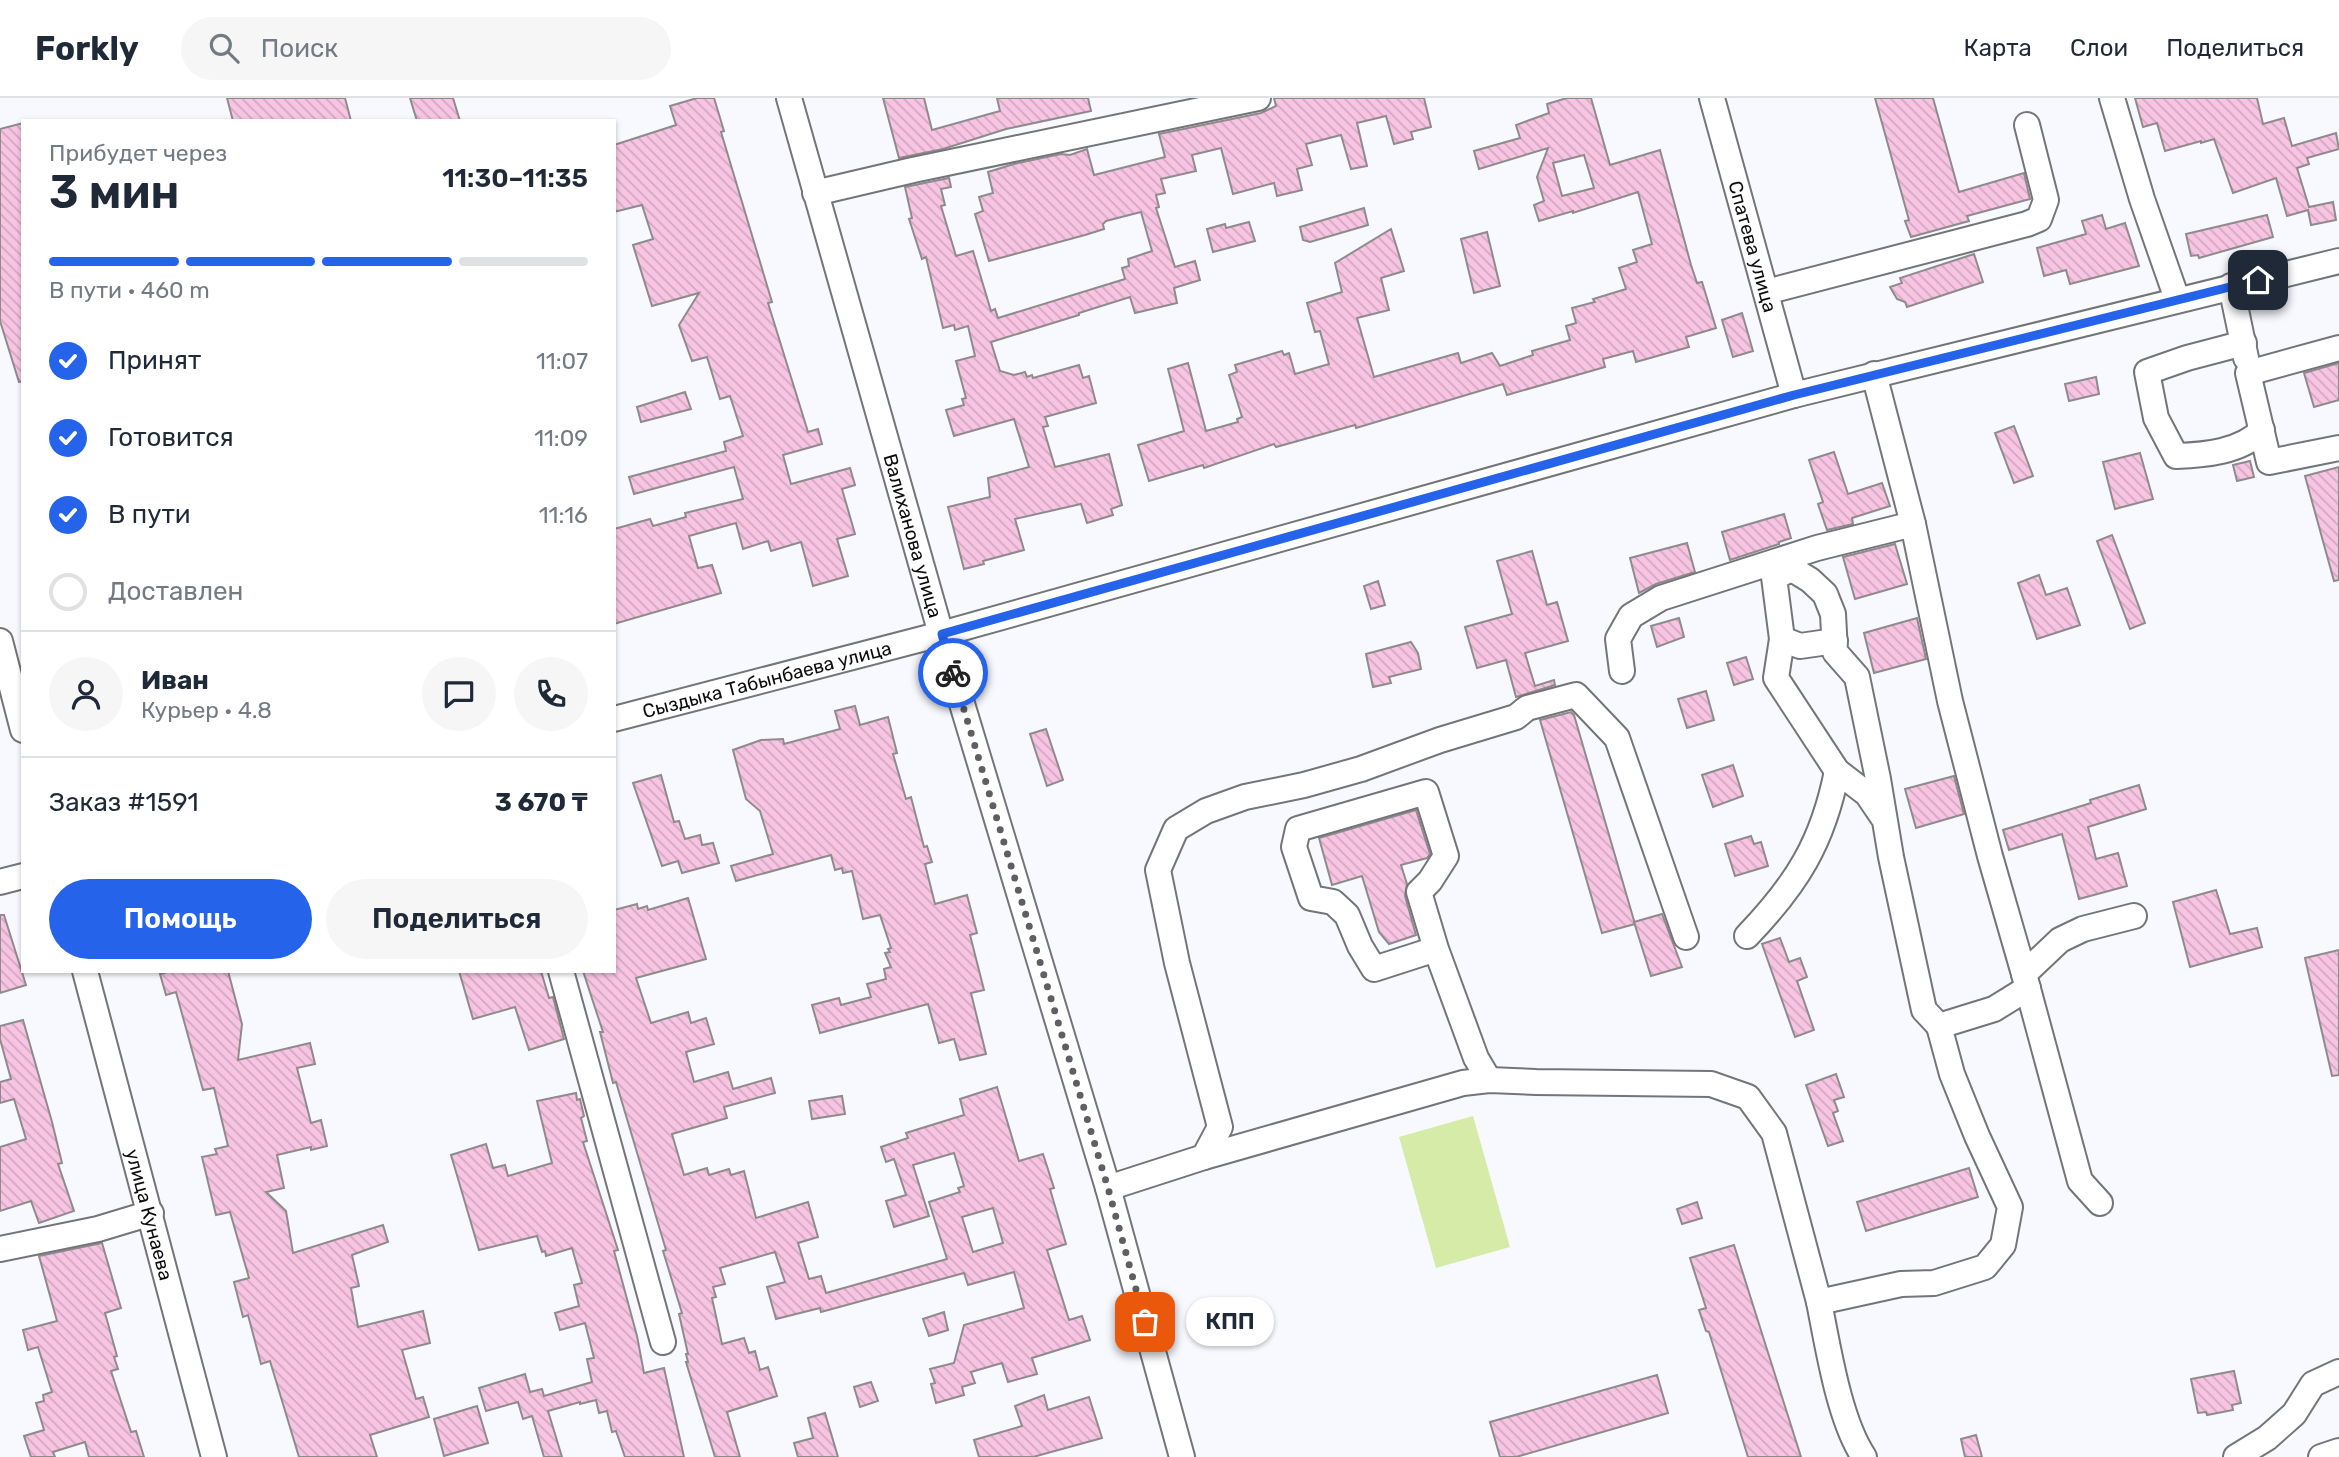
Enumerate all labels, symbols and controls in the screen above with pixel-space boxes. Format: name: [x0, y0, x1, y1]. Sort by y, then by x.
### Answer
search box: [181, 17, 671, 80]
text: Forkly: [35, 29, 139, 68]
icon: search: [205, 29, 243, 67]
text: Поиск: [261, 33, 338, 64]
text: Карта: [1963, 34, 2032, 62]
text: Слои: [2070, 34, 2128, 62]
text: Поделиться: [2166, 34, 2304, 62]
text: Прибудет через: [49, 139, 227, 167]
text: 11:30–11:35: [442, 163, 588, 194]
text: 3 мин: [49, 165, 180, 220]
street label: Спатева улица: [1723, 178, 1782, 315]
pin: [2228, 250, 2288, 310]
icon: home: [2239, 261, 2277, 299]
text: В пути · 460 m: [49, 276, 210, 304]
icon: check: [49, 342, 87, 380]
text: Принят: [108, 345, 201, 376]
text: 11:07: [536, 347, 588, 375]
icon: check: [49, 419, 87, 457]
text: Готовится: [108, 422, 234, 453]
text: 11:09: [534, 424, 588, 452]
street label: Валиханова улица: [878, 451, 947, 621]
icon: check: [49, 496, 87, 534]
text: В пути: [108, 499, 191, 530]
text: 11:16: [539, 501, 588, 529]
text: Доставлен: [108, 576, 243, 607]
street label: Сыздыка Табынбаева улица: [640, 636, 894, 723]
courier: [918, 638, 988, 708]
icon: bike: [934, 654, 972, 692]
button: person: [49, 657, 123, 731]
button: chat: [422, 657, 496, 731]
button: phone: [514, 657, 588, 731]
text: Иван: [141, 665, 209, 696]
text: Курьер · 4.8: [141, 696, 272, 724]
text: Заказ #1591: [49, 787, 199, 818]
text: 3 670 ₸: [495, 787, 588, 818]
button: Помощь: [49, 879, 312, 959]
button: Поделиться: [326, 879, 588, 959]
street label: улица Кунаева: [121, 1147, 178, 1283]
pin: [1115, 1292, 1175, 1352]
callout: КПП: [1187, 1298, 1274, 1346]
icon: bag: [1126, 1303, 1164, 1341]
text: КПП: [1205, 1307, 1255, 1335]

